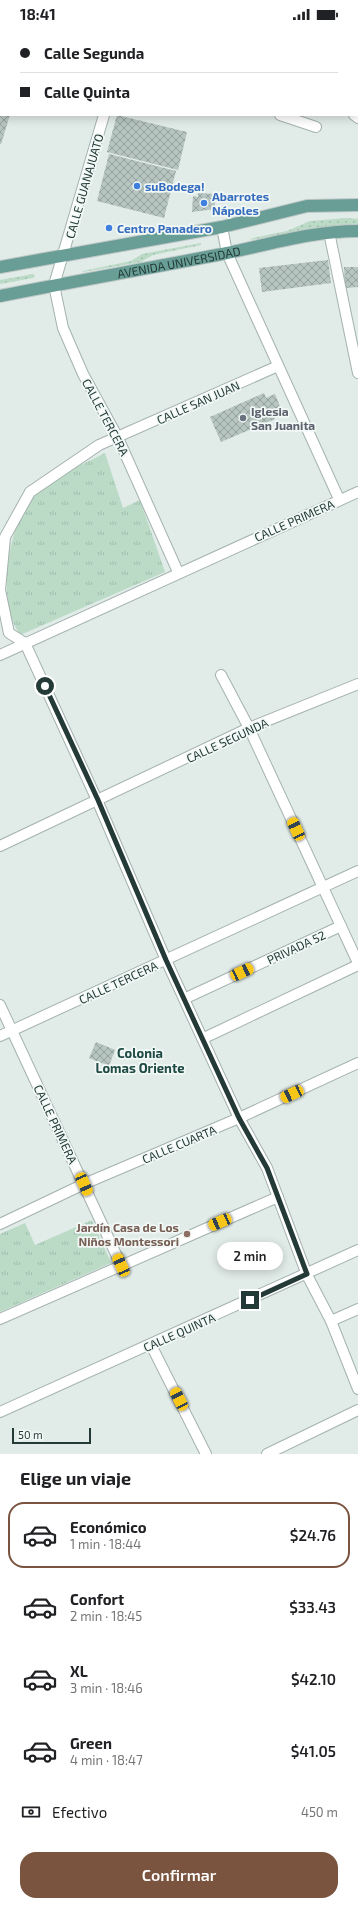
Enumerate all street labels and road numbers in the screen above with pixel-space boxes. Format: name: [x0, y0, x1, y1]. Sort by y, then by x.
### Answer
street label: CALLE GUANAJUATO: [62, 132, 106, 240]
street label: AVENIDA UNIVERSIDAD: [116, 243, 242, 281]
street label: CALLE TERCERA: [80, 376, 132, 458]
street label: CALLE SAN JUAN: [154, 377, 242, 427]
street label: CALLE PRIMERA: [252, 496, 337, 544]
street label: CALLE SEGUNDA: [184, 715, 271, 765]
street label: PRIVADA 52: [265, 927, 328, 967]
street label: CALLE TERCERA: [76, 957, 160, 1006]
street label: CALLE PRIMERA: [32, 1082, 81, 1166]
street label: CALLE CUARTA: [140, 1122, 219, 1166]
street label: CALLE QUINTA: [141, 1310, 218, 1355]

